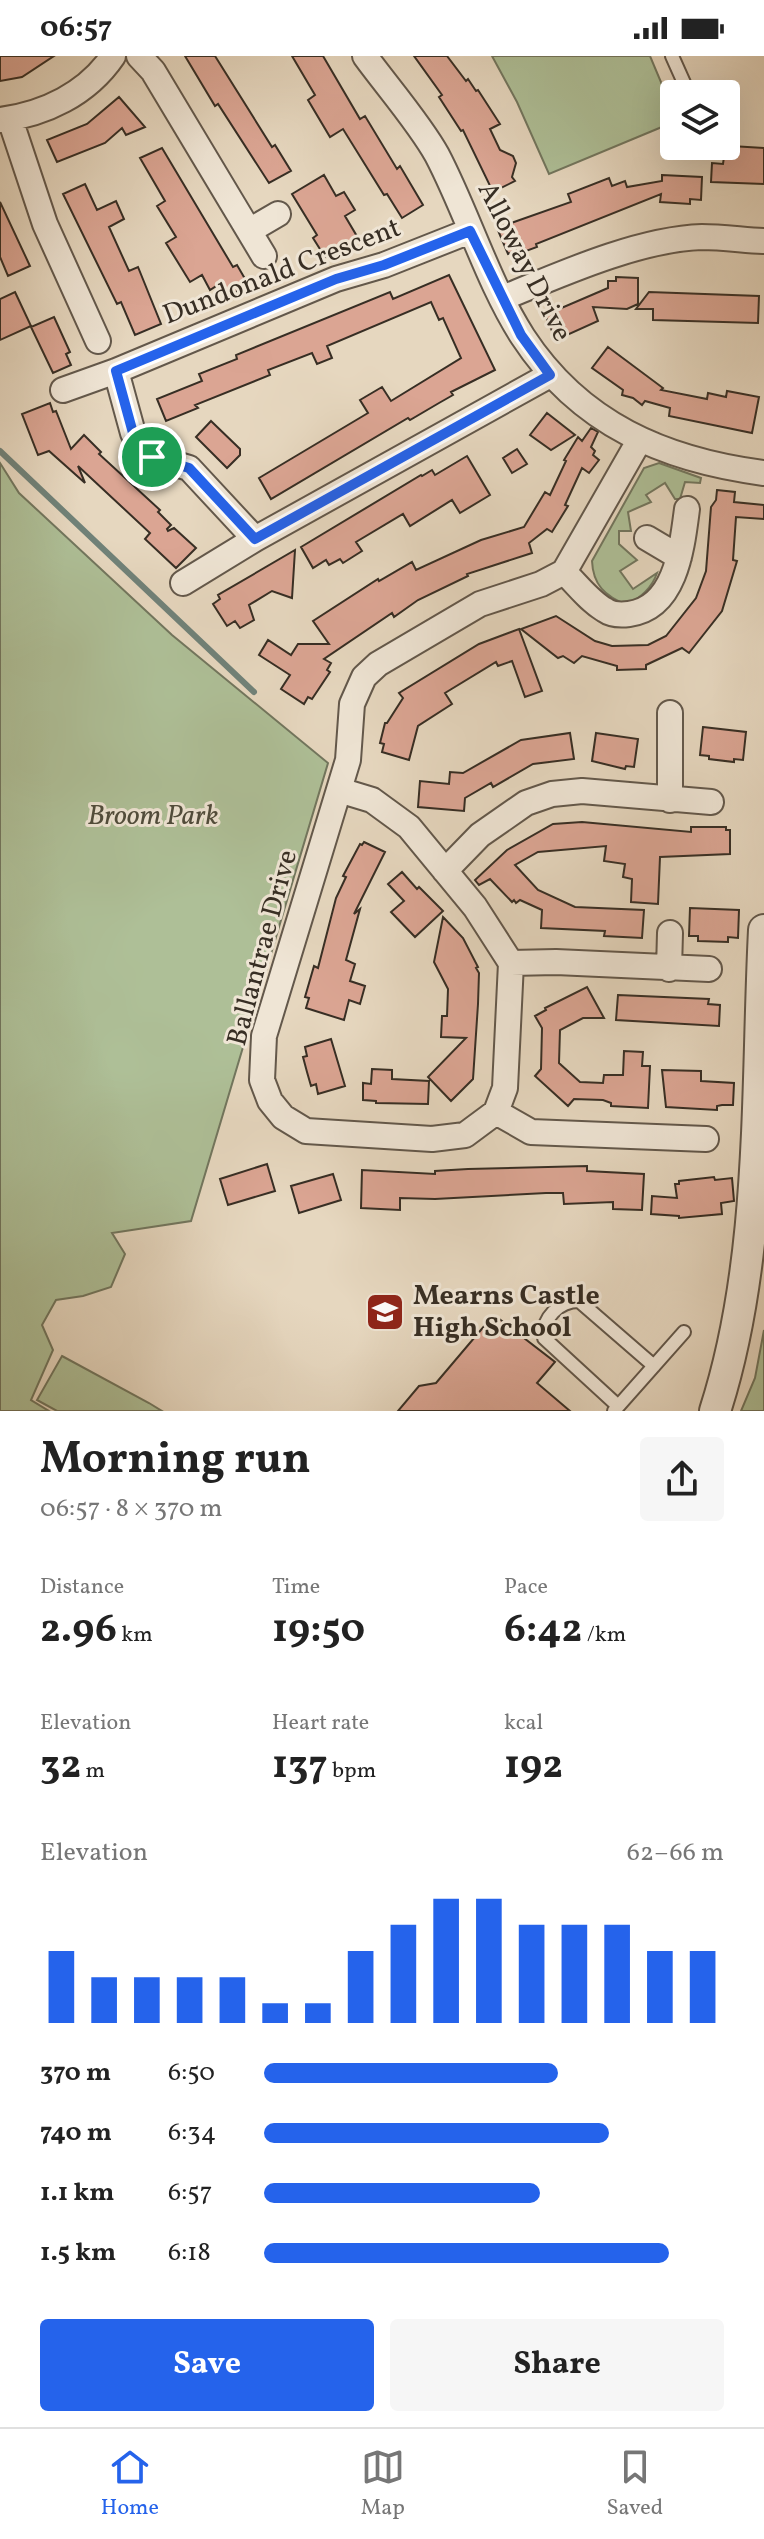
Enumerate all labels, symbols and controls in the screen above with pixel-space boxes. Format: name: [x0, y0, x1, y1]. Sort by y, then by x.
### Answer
text: 06:57: [40, 7, 112, 49]
map controls: [660, 80, 740, 160]
button: layers: [660, 80, 740, 160]
street label: Alloway Drive: [467, 176, 581, 348]
street label: Dundonald Crescent: [158, 209, 406, 335]
pin: [118, 423, 186, 491]
icon: arrive: [130, 435, 174, 479]
park label: Broom Park: [87, 797, 219, 836]
street label: Ballantrae Drive: [218, 846, 308, 1050]
place label: Mearns Castle High School: [413, 1277, 600, 1348]
school or university icon: Mearns Castle High School: [364, 1291, 406, 1333]
text: Morning run: [40, 1430, 311, 1491]
button: share: [640, 1437, 724, 1521]
text: 06:57 · 8 × 370 m: [40, 1491, 223, 1527]
text: Distance: [40, 1572, 124, 1603]
text: Time: [272, 1572, 320, 1603]
text: Pace: [504, 1572, 548, 1603]
text: 2.96: [40, 1603, 117, 1659]
text: 19:50: [272, 1603, 365, 1659]
text: 6:42: [504, 1603, 582, 1659]
text: km: [117, 1620, 153, 1651]
text: /km: [582, 1620, 626, 1651]
text: Elevation: [40, 1708, 131, 1739]
text: Heart rate: [272, 1708, 369, 1739]
text: kcal: [504, 1708, 543, 1739]
text: 32: [40, 1739, 81, 1795]
text: 137: [272, 1739, 328, 1795]
text: 192: [504, 1739, 563, 1795]
text: m: [81, 1756, 105, 1787]
text: bpm: [328, 1756, 376, 1787]
text: Elevation: [40, 1835, 148, 1871]
text: 62–66 m: [627, 1835, 724, 1871]
text: 370 m: [40, 2055, 111, 2091]
text: 6:50: [168, 2055, 215, 2091]
text: 740 m: [40, 2115, 112, 2151]
text: 6:34: [168, 2115, 216, 2151]
text: 1.1 km: [40, 2175, 114, 2211]
text: 6:57: [168, 2175, 212, 2211]
text: 1.5 km: [40, 2235, 116, 2271]
text: 6:18: [168, 2235, 211, 2271]
button: Save: [40, 2319, 374, 2411]
button: Share: [390, 2319, 724, 2411]
tab: Home: [101, 2445, 159, 2524]
tab: Map: [361, 2445, 405, 2524]
tab: Saved: [606, 2445, 663, 2524]

